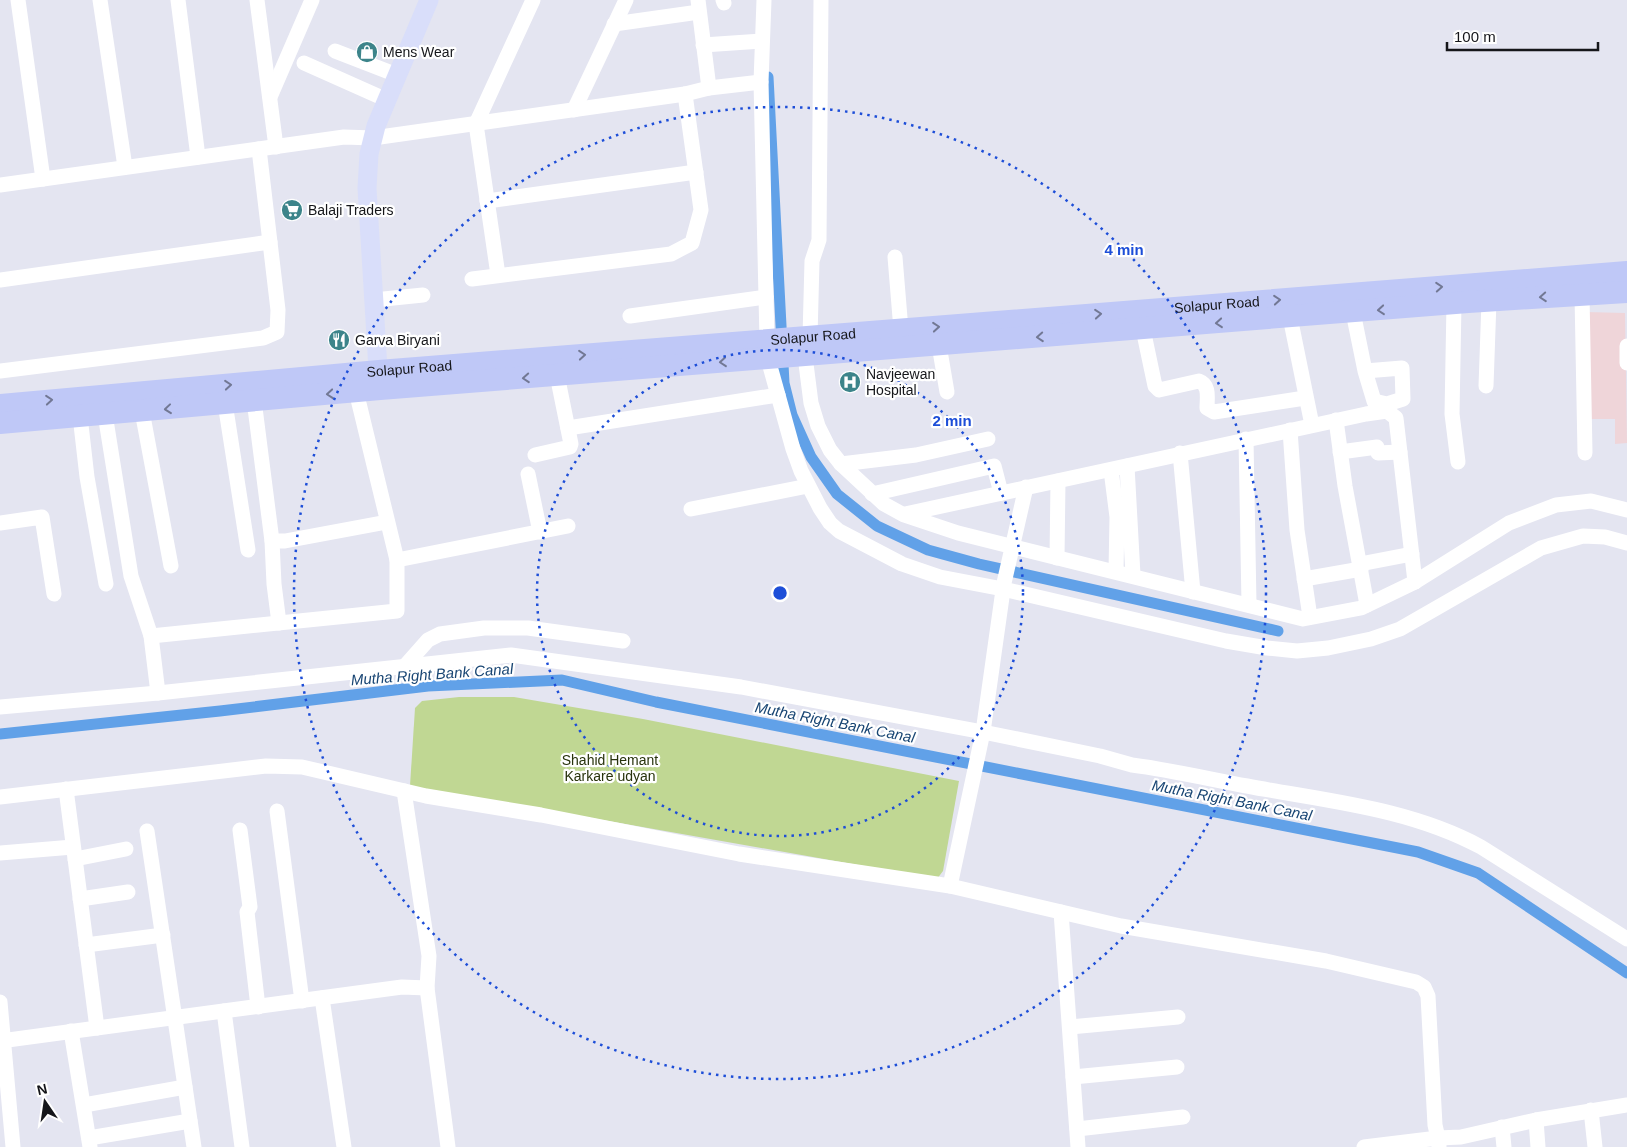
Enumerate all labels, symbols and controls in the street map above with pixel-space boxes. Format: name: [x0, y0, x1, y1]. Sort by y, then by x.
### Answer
scale bar: [1447, 20, 1598, 52]
text: 100 m: [1454, 28, 1496, 45]
shop icon: Mens Wear: [355, 40, 379, 64]
place label: Mens Wear: [383, 44, 455, 60]
supermarket icon: Balaji Traders: [280, 198, 304, 222]
place label: Balaji Traders: [308, 202, 394, 218]
text: 4 min: [1104, 241, 1144, 258]
one-way arrow: [1435, 282, 1443, 293]
one-way arrow: [1539, 292, 1547, 303]
street label: Solapur Road: [1173, 293, 1260, 316]
one-way arrow: [1273, 294, 1281, 305]
one-way arrow: [1377, 304, 1385, 315]
one-way arrow: [1094, 309, 1102, 320]
one-way arrow: [1215, 317, 1223, 328]
one-way arrow: [932, 322, 940, 333]
street label: Solapur Road: [770, 325, 856, 348]
restaurant icon: Garva Biryani: [327, 328, 351, 352]
one-way arrow: [1036, 331, 1044, 342]
place label: Garva Biryani: [355, 332, 440, 348]
one-way arrow: [578, 350, 586, 361]
one-way arrow: [719, 356, 727, 367]
street label: Solapur Road: [366, 357, 453, 380]
place label: Navjeewan Hospital: [866, 366, 935, 398]
hospital icon: Navjeewan Hospital: [838, 370, 862, 394]
one-way arrow: [522, 372, 530, 383]
one-way arrow: [224, 379, 232, 390]
one-way arrow: [325, 388, 333, 399]
one-way arrow: [45, 395, 53, 406]
one-way arrow: [163, 403, 171, 414]
text: 2 min: [932, 412, 972, 429]
centre of rings: [771, 584, 789, 602]
water label: Mutha Right Bank Canal: [350, 660, 514, 688]
water label: Mutha Right Bank Canal: [754, 698, 917, 746]
park label: Shahid Hemant Karkare udyan: [562, 752, 658, 784]
water label: Mutha Right Bank Canal: [1151, 776, 1314, 824]
north arrow: [20, 1077, 70, 1127]
text: N: [35, 1080, 49, 1098]

